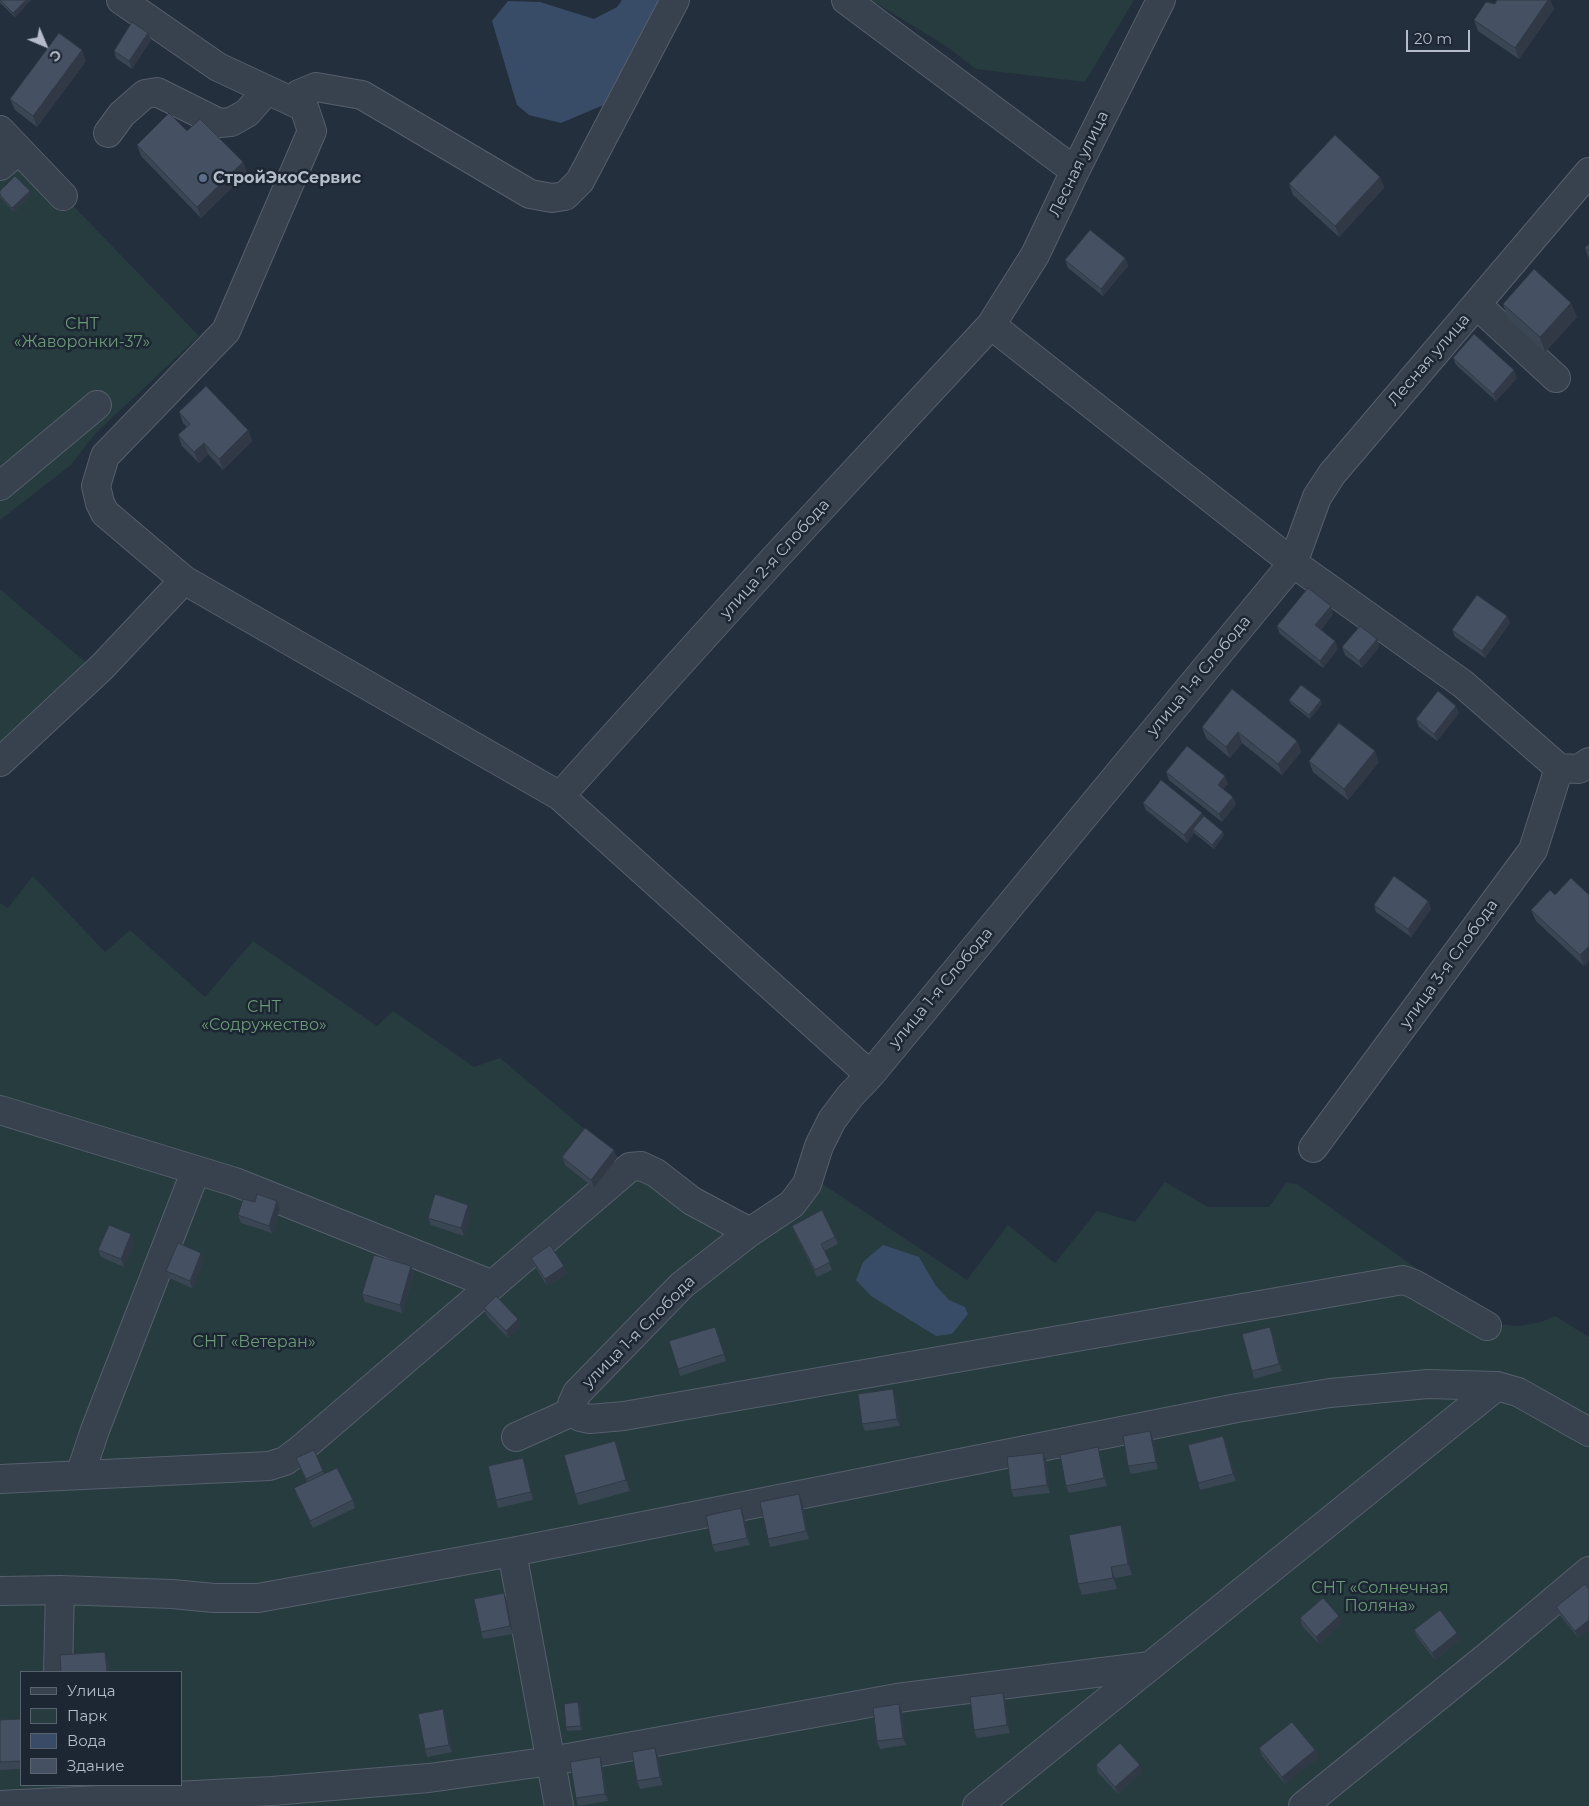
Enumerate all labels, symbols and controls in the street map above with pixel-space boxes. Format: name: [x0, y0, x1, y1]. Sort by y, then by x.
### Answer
north arrow: [20, 20, 70, 70]
scale bar: [1409, 20, 1473, 52]
text: 20 m: [1414, 29, 1452, 48]
text: С: [46, 46, 66, 66]
street label: Лесная улица: [1045, 108, 1113, 220]
place label: СтройЭкоСервис: [213, 168, 361, 188]
marker: СтройЭкоСервис: [197, 172, 209, 184]
street label: Лесная улица: [1384, 310, 1474, 410]
park label: СНТ «Жаворонки-37»: [14, 314, 150, 352]
street label: улица 2-я Слобода: [716, 495, 834, 623]
street label: улица 1-я Слобода: [1143, 612, 1255, 740]
street label: улица 3-я Слобода: [1396, 896, 1502, 1032]
street label: улица 1-я Слобода: [885, 924, 997, 1052]
park label: СНТ «Содружество»: [201, 997, 327, 1035]
street label: улица 1-я Слобода: [579, 1272, 699, 1392]
park label: СНТ «Ветеран»: [192, 1332, 316, 1352]
park label: СНТ «Солнечная Поляна»: [1311, 1578, 1449, 1616]
legend: [20, 1671, 182, 1786]
text: Улица: [67, 1681, 115, 1700]
text: Парк: [67, 1706, 107, 1725]
text: Вода: [67, 1731, 106, 1750]
text: Здание: [67, 1756, 125, 1775]

